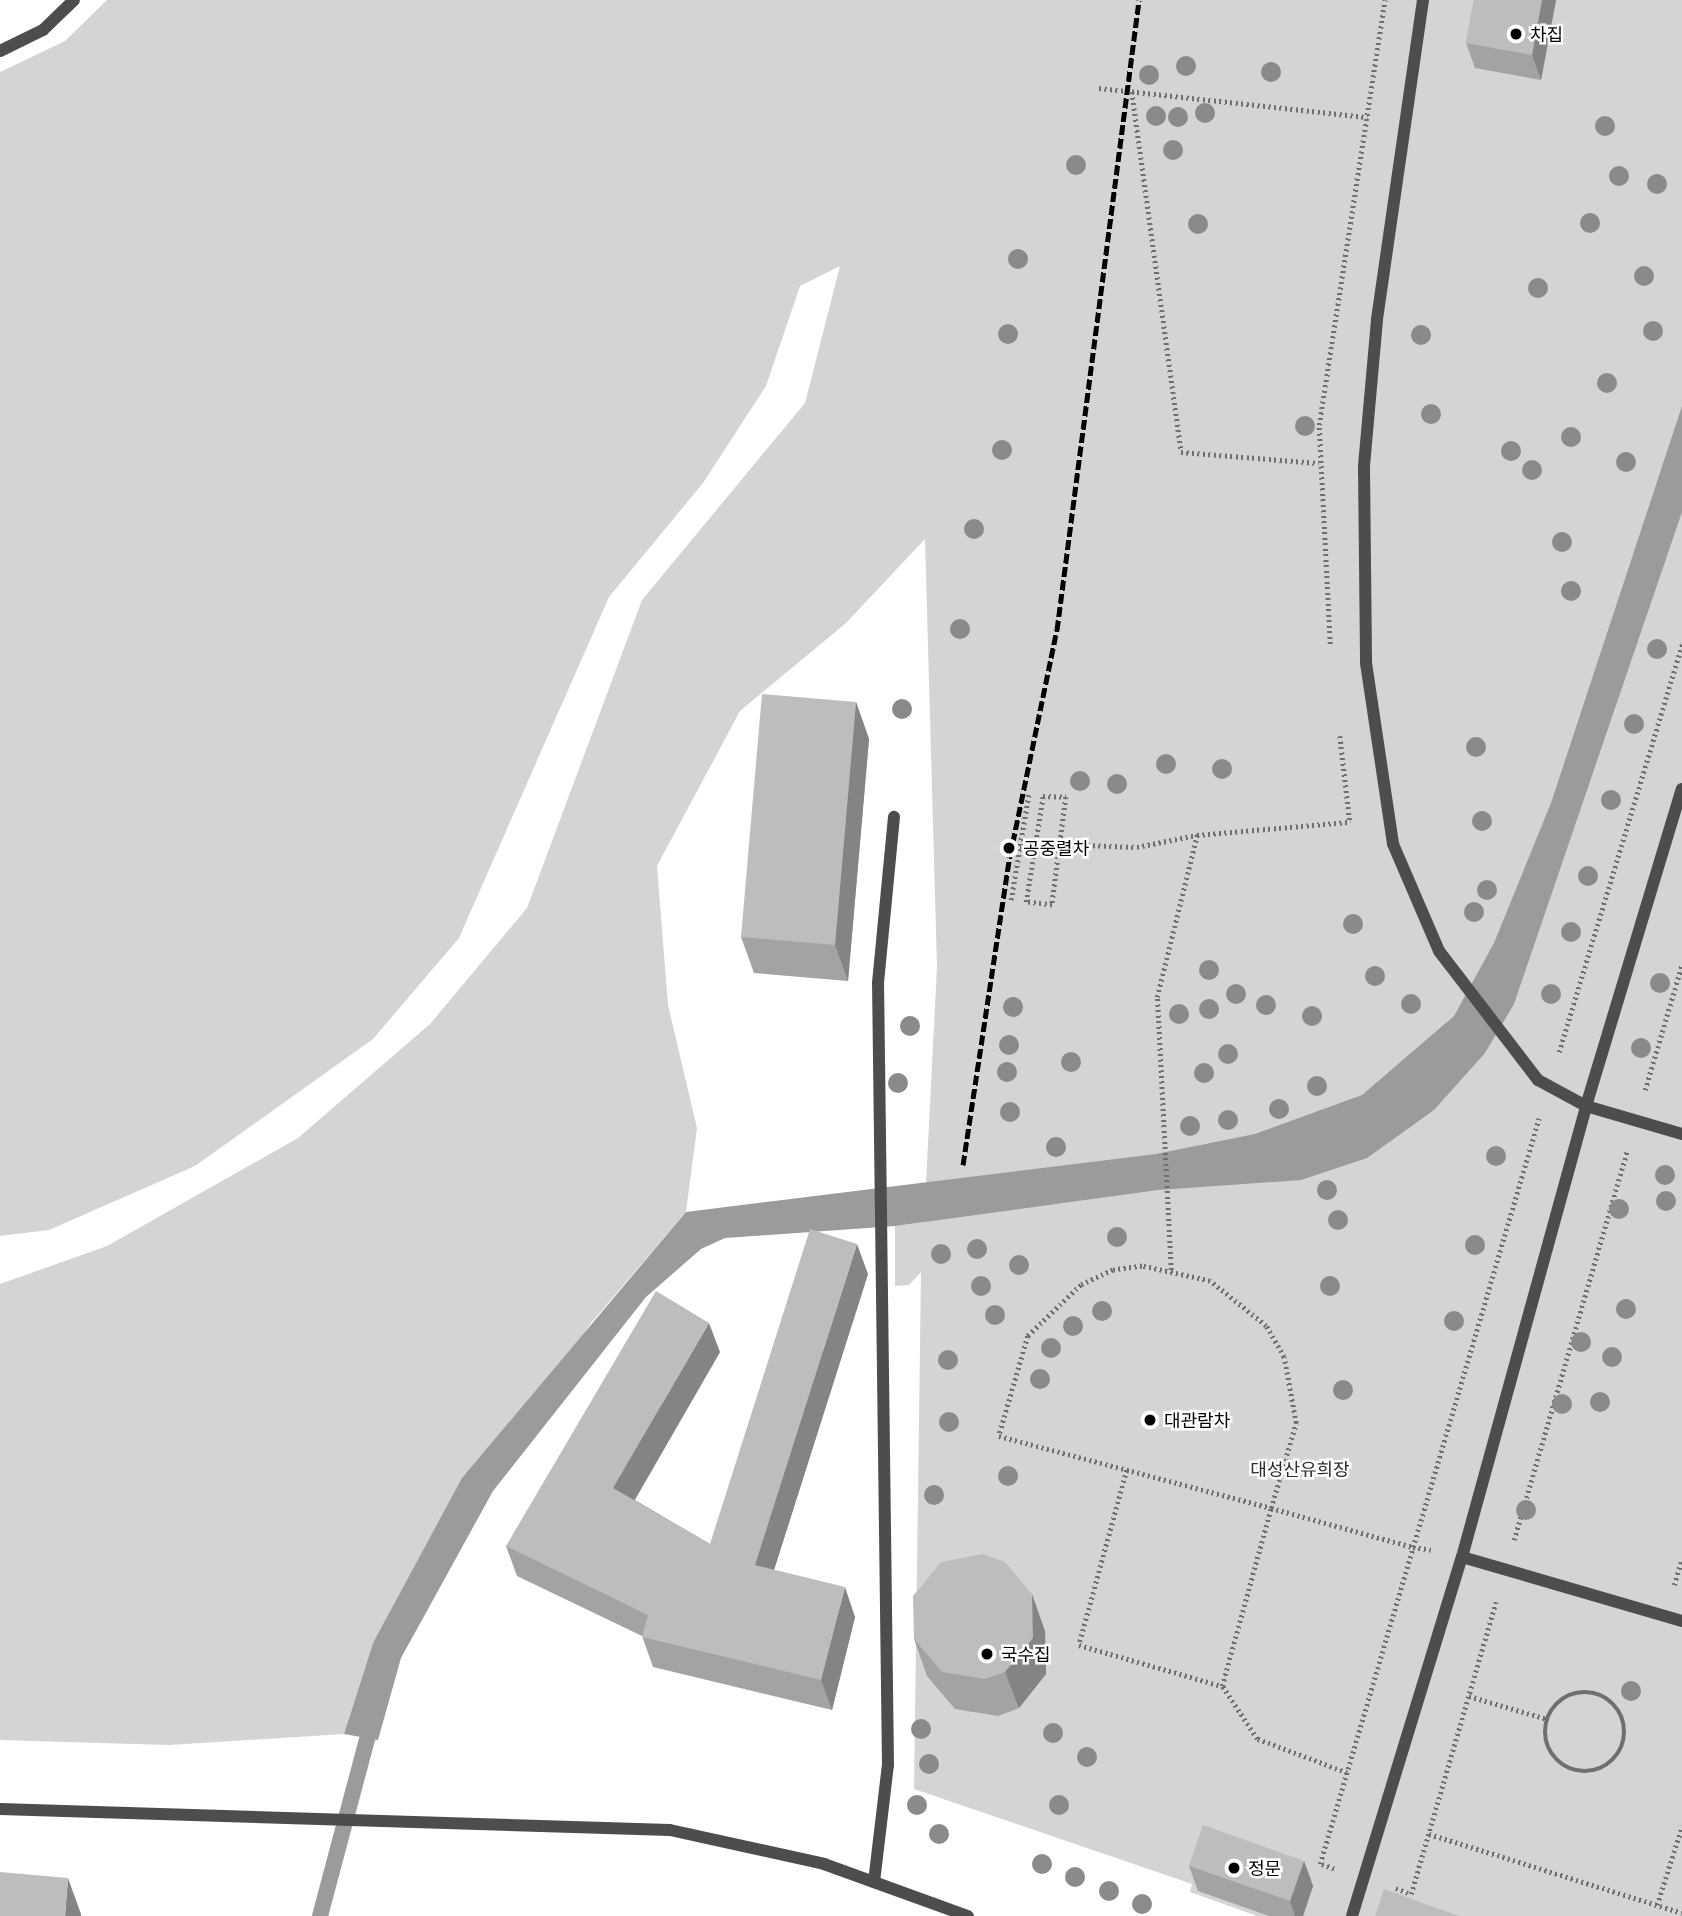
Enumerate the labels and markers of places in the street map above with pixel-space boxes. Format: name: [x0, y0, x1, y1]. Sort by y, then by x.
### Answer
place label: 차집: [1530, 23, 1563, 45]
marker: 차집: [1508, 26, 1524, 42]
place label: 공중렬차: [1023, 837, 1089, 859]
marker: 공중렬차: [1001, 840, 1017, 856]
place label: 대관람차: [1164, 1409, 1230, 1431]
marker: 대관람차: [1142, 1412, 1158, 1428]
place label: 국수집: [1001, 1643, 1051, 1665]
marker: 국수집: [979, 1646, 995, 1662]
place label: 정문: [1248, 1857, 1281, 1879]
marker: 정문: [1226, 1860, 1242, 1876]

